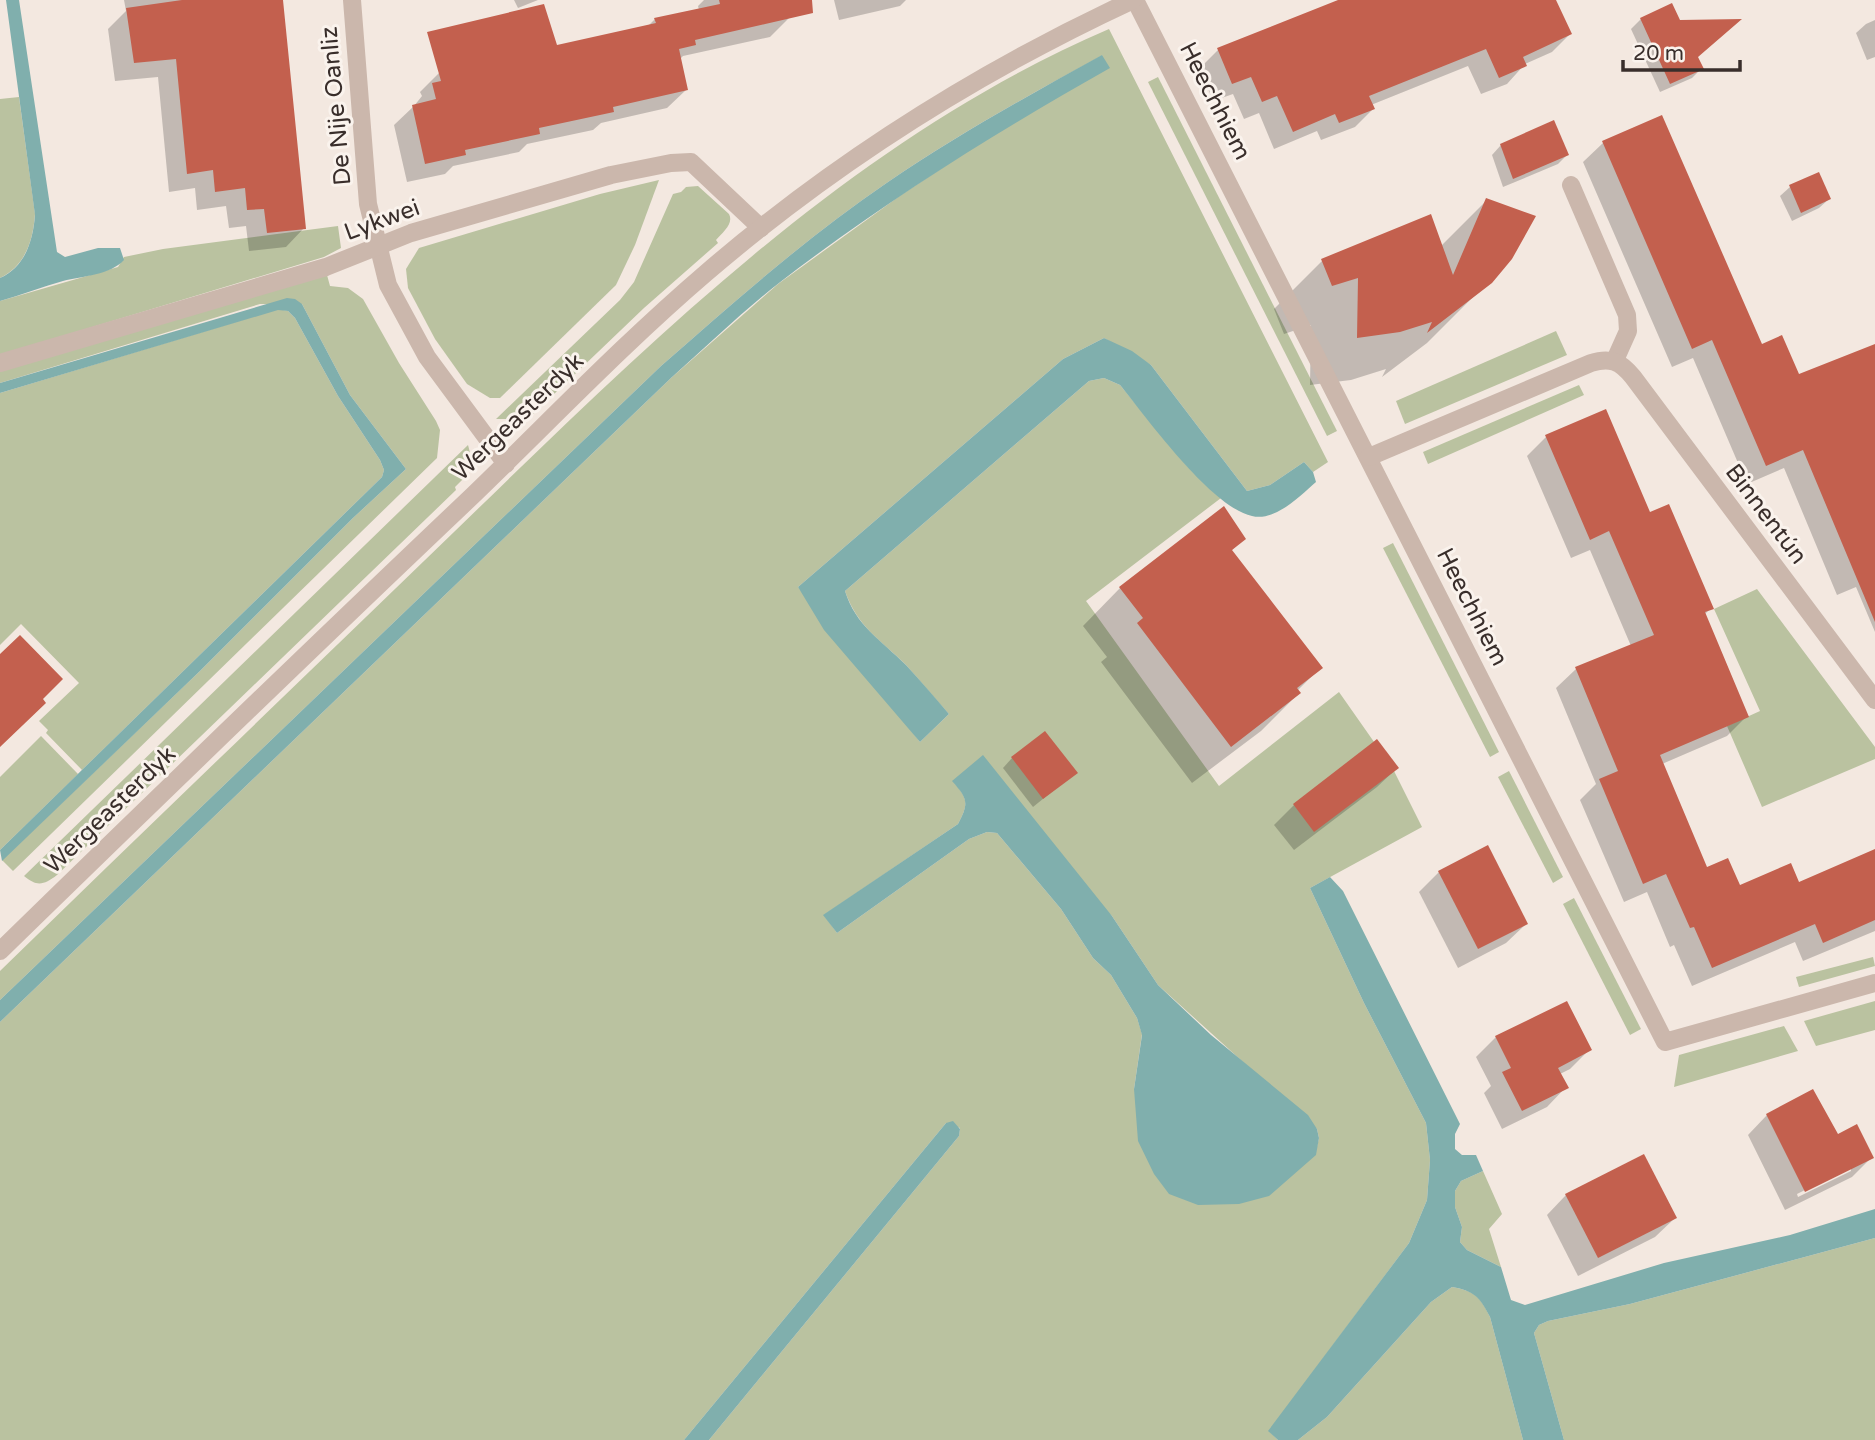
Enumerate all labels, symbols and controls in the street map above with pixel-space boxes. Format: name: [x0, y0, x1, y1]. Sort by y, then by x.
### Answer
street label: De Nije Oanliz: [315, 25, 357, 187]
scale bar: [1623, 28, 1740, 72]
street label: Heechhiem: [1173, 37, 1257, 165]
text: 20 m: [1633, 41, 1684, 66]
street label: Lykwei: [340, 193, 424, 247]
street label: Wergeasterdyk: [446, 347, 590, 487]
street label: Binnentún: [1719, 458, 1813, 570]
street label: Heechhiem: [1430, 543, 1514, 671]
street label: Wergeasterdyk: [38, 740, 182, 880]

